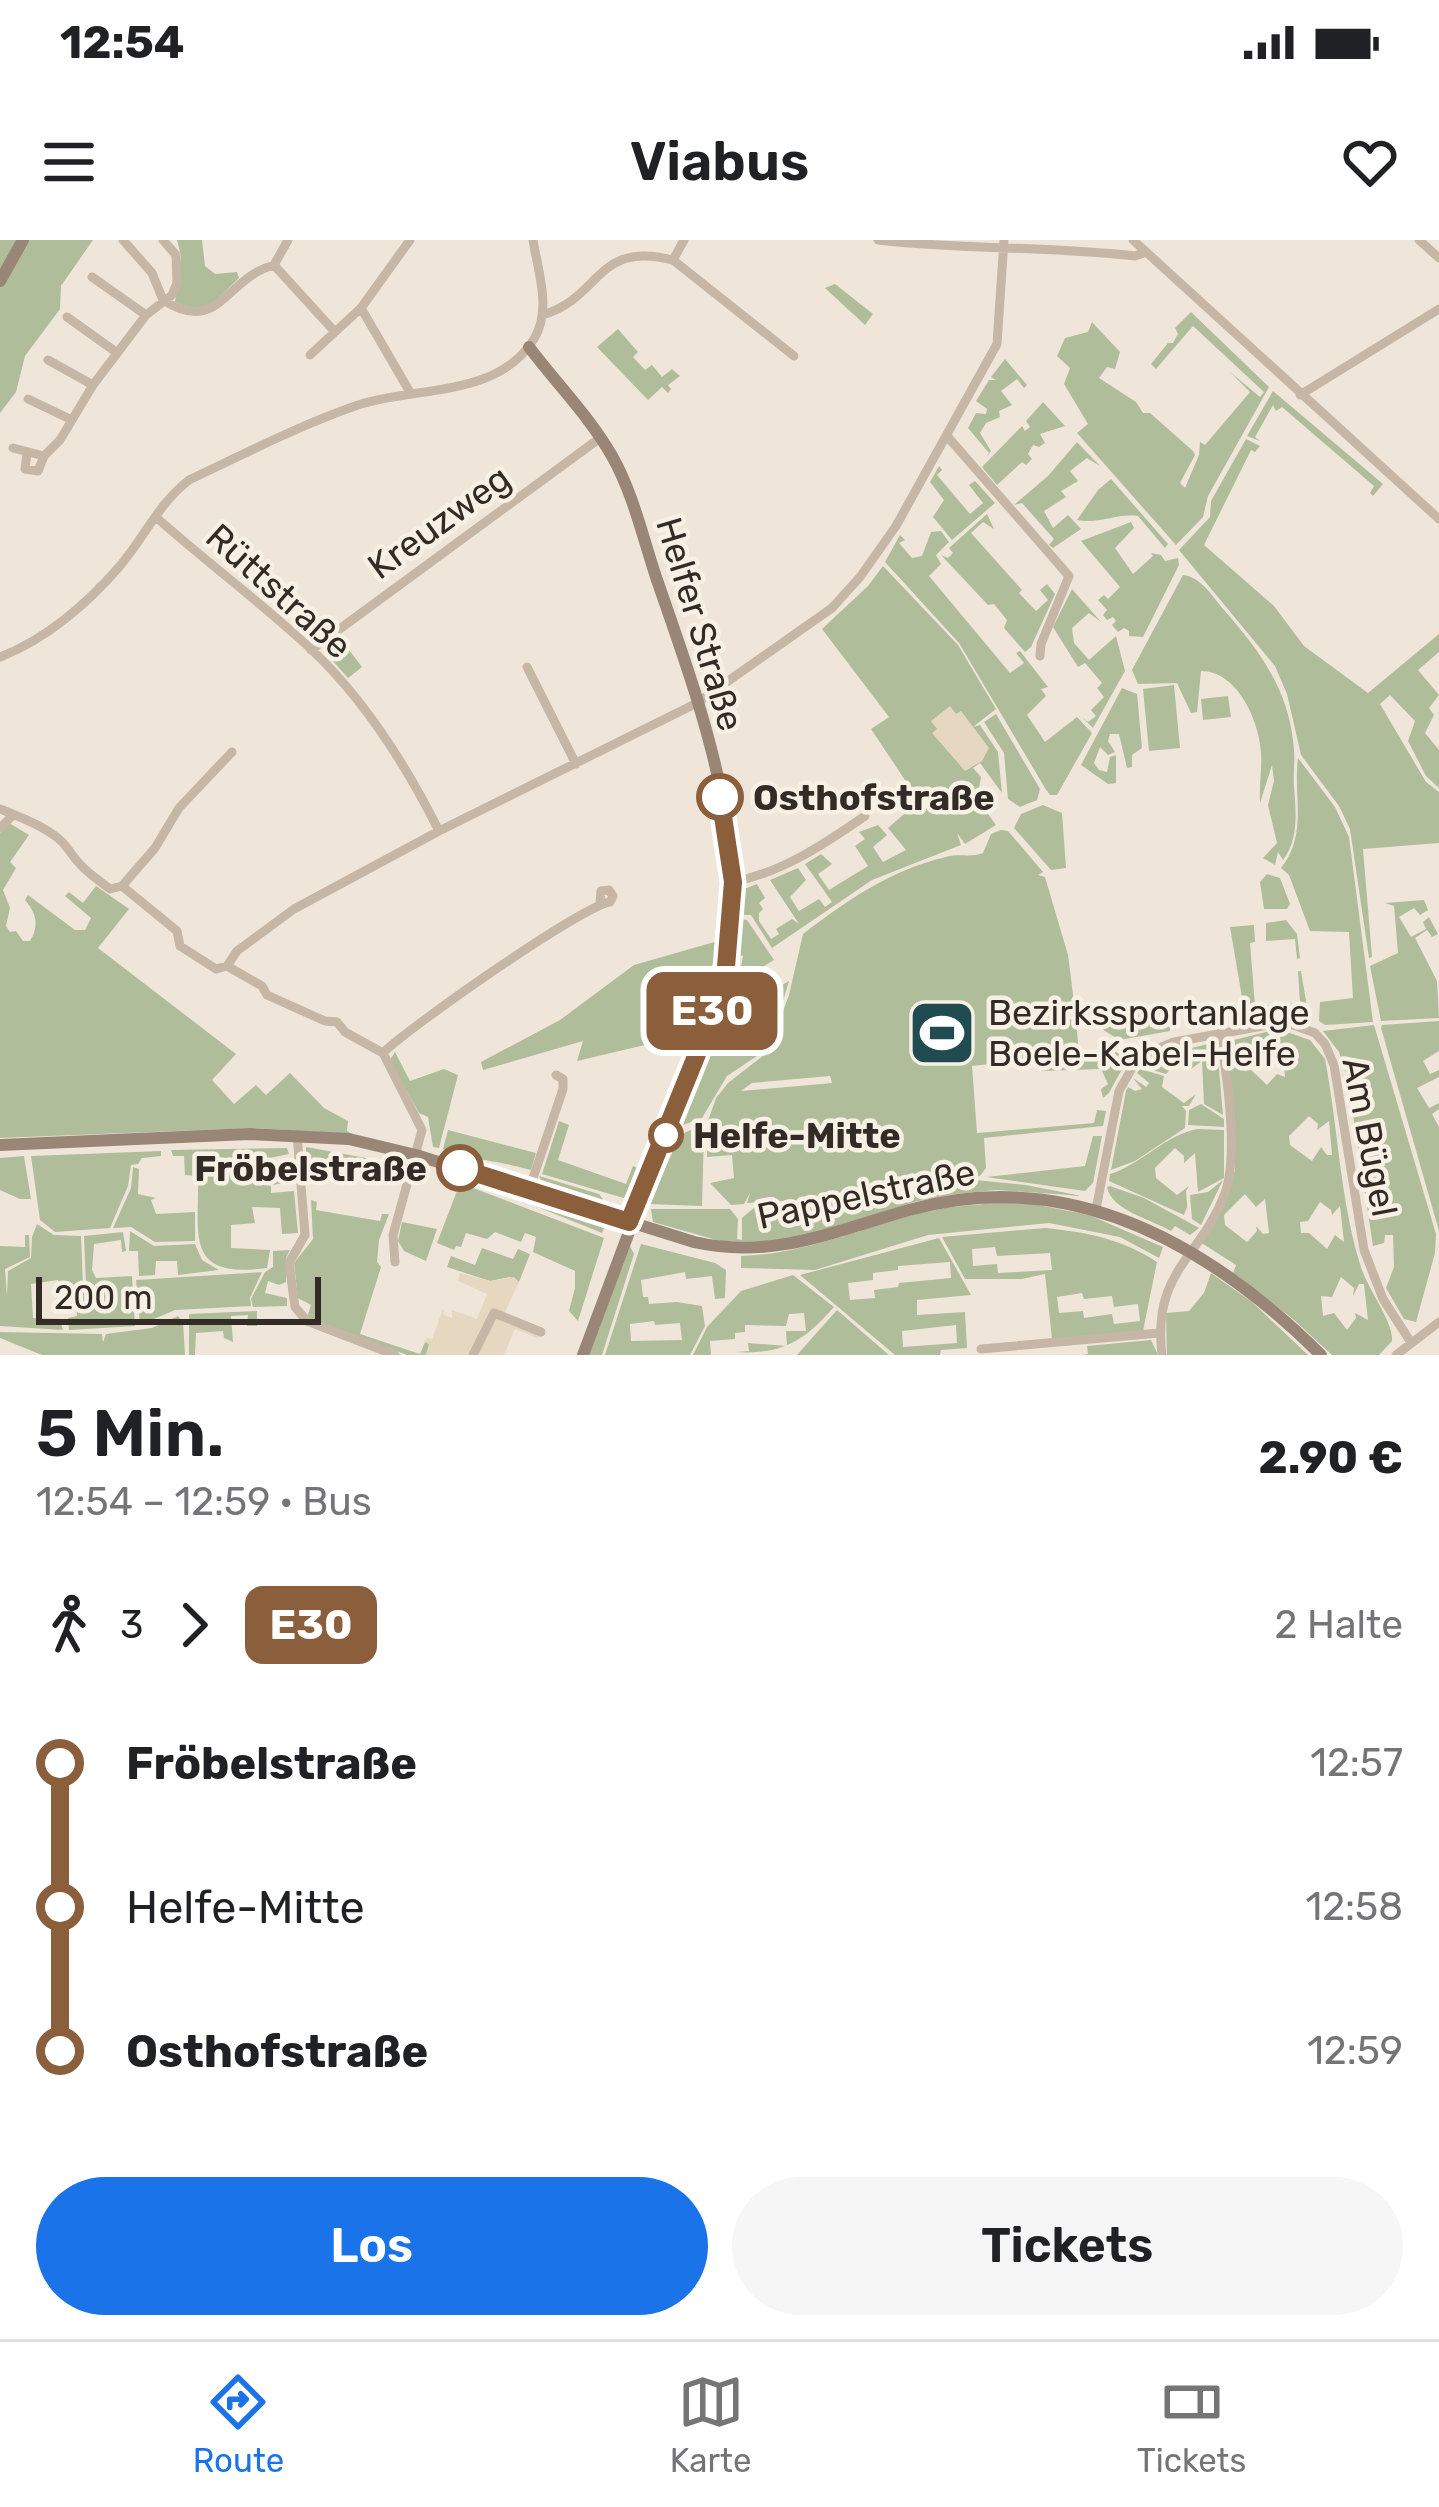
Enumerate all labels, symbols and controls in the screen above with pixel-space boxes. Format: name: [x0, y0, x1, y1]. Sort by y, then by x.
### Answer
text: 12:54: [60, 16, 185, 69]
icon: menu: [36, 129, 102, 195]
icon: heart: [1337, 129, 1403, 195]
text: Viabus: [630, 130, 809, 194]
street label: Kreuzweg: [360, 456, 518, 588]
street label: Helfer Straße: [647, 512, 753, 736]
street label: Rüttstraße: [198, 515, 360, 667]
marker: Osthofstraße: [698, 775, 742, 819]
place label: Osthofstraße: [753, 776, 995, 819]
line badge: E30: [643, 972, 781, 1050]
text: E30: [670, 986, 754, 1036]
place label: Bezirkssportanlage Boele-Kabel-Helfe: [988, 991, 1310, 1075]
sports icon: Bezirkssportanlage Boele-Kabel-Helfe: [907, 998, 977, 1068]
street label: Am Bügel: [1334, 1054, 1406, 1220]
place label: Helfe-Mitte: [693, 1114, 901, 1157]
marker: Helfe-Mitte: [650, 1119, 682, 1151]
marker: Fröbelstraße: [438, 1146, 482, 1190]
place label: Fröbelstraße: [194, 1147, 427, 1190]
street label: Pappelstraße: [753, 1150, 979, 1238]
scale bar: [36, 1271, 321, 1324]
text: 200 m: [54, 1278, 153, 1317]
text: 5 Min.: [36, 1394, 224, 1473]
text: 2.90 €: [1258, 1431, 1403, 1484]
text: 12:54 – 12:59 · Bus: [36, 1479, 372, 1525]
icon: walk: [36, 1592, 102, 1658]
icon: forward: [161, 1592, 227, 1658]
text: E30: [269, 1600, 353, 1650]
text: 3: [120, 1602, 143, 1648]
text: 2 Halte: [1275, 1602, 1403, 1648]
text: Fröbelstraße: [126, 1737, 417, 1790]
text: 12:57: [1310, 1740, 1403, 1786]
text: Helfe-Mitte: [126, 1881, 365, 1934]
text: 12:58: [1305, 1884, 1403, 1930]
text: Osthofstraße: [126, 2025, 428, 2078]
text: 12:59: [1307, 2028, 1403, 2074]
button: Los: [36, 2177, 708, 2315]
button: Tickets: [732, 2177, 1403, 2315]
tab: Route: [193, 2369, 284, 2480]
tab: Karte: [670, 2369, 751, 2480]
tab: Tickets: [1137, 2369, 1246, 2480]

